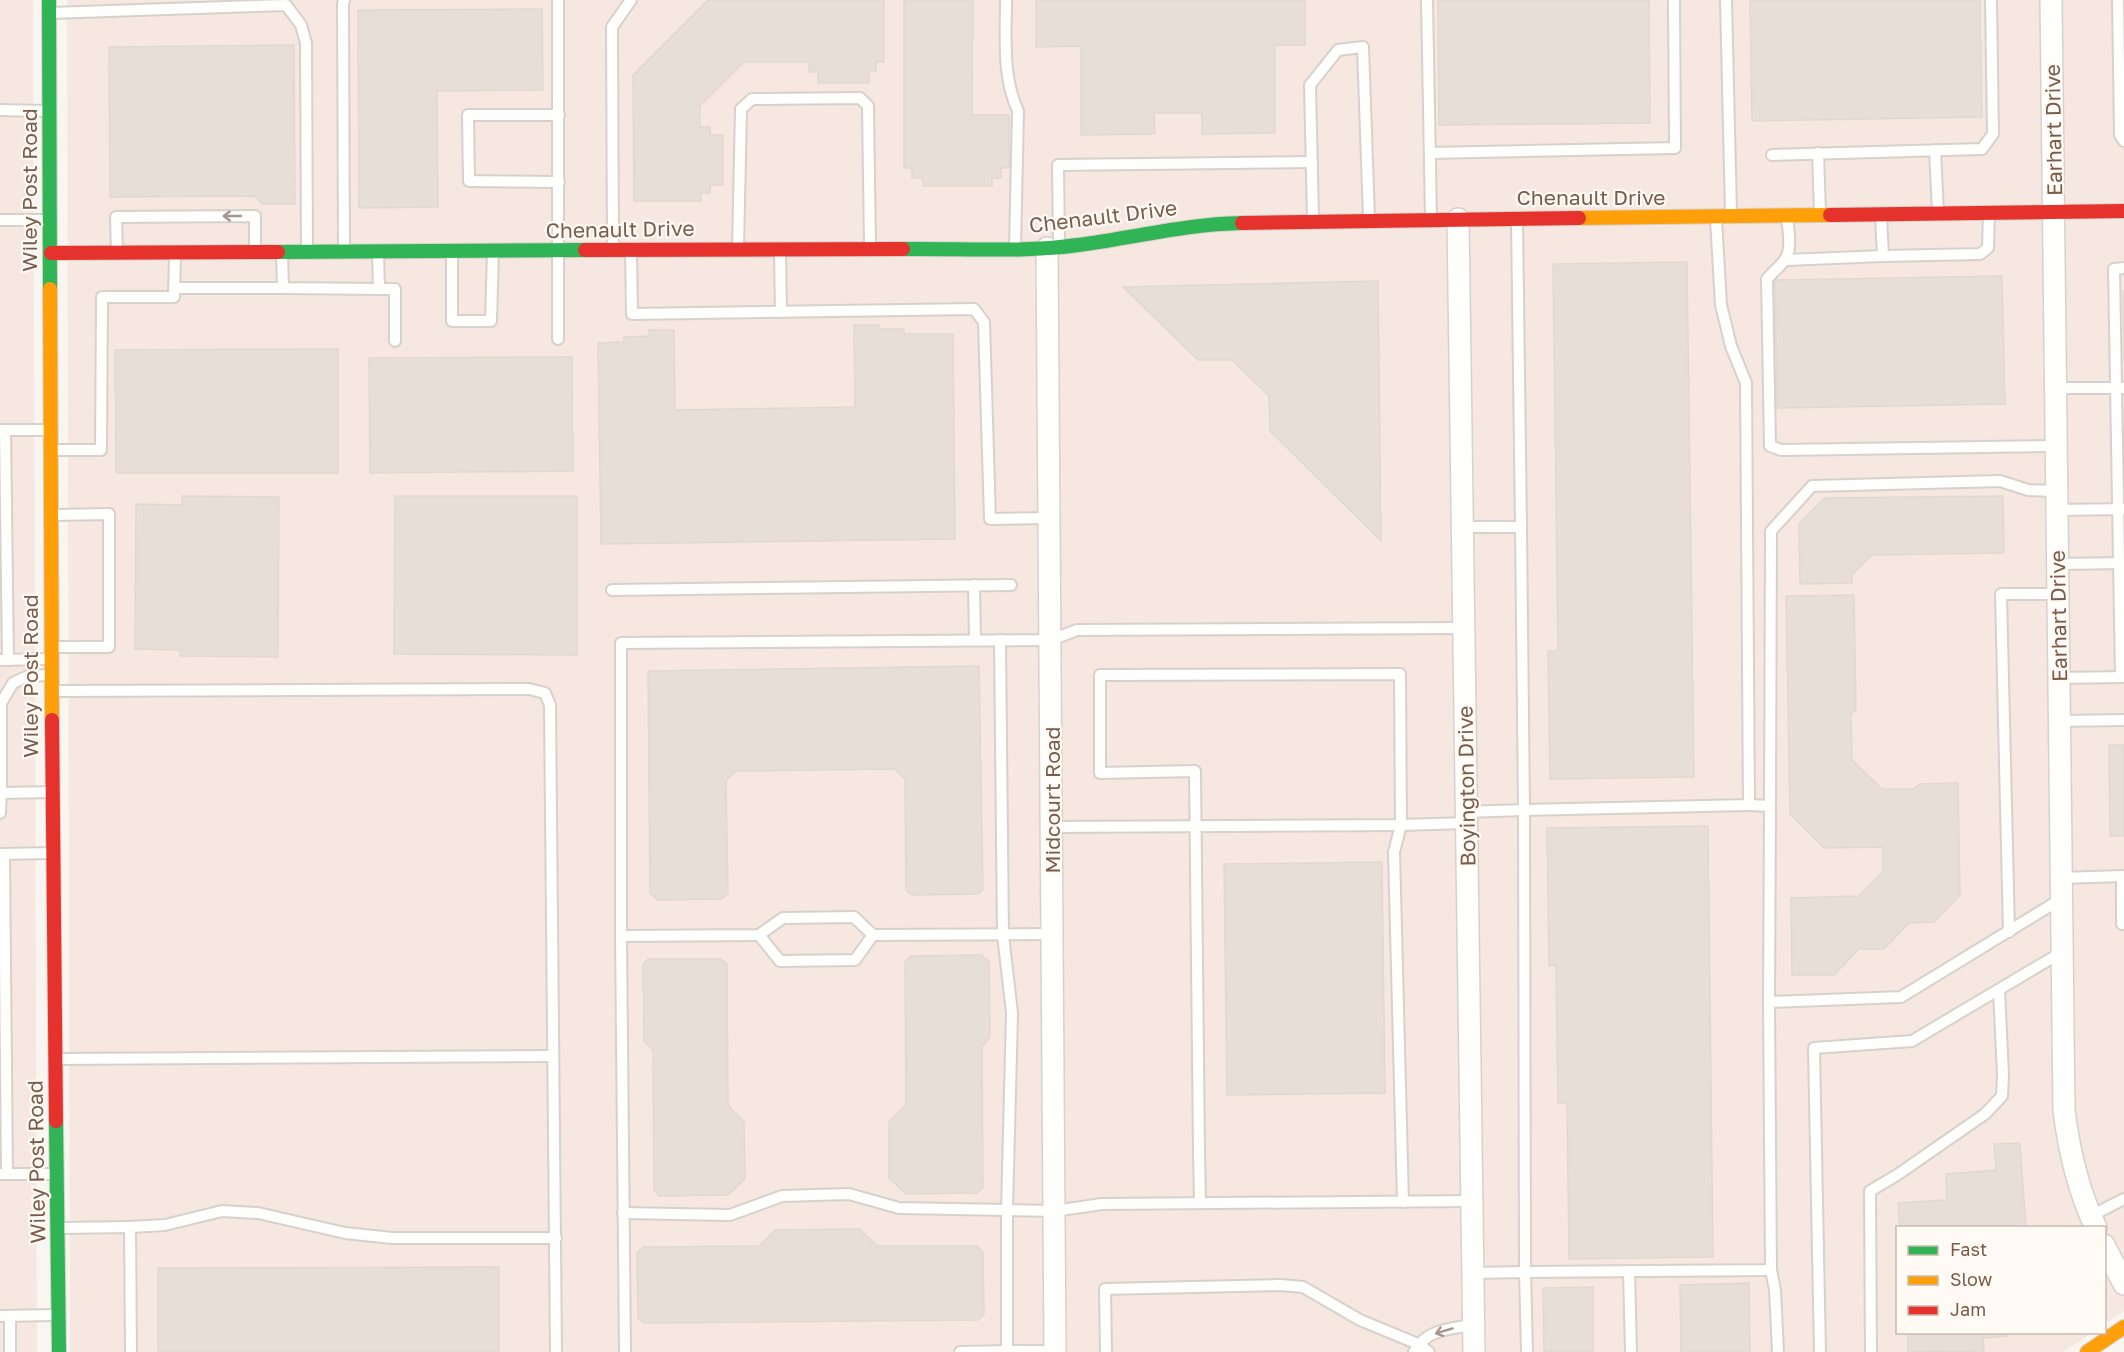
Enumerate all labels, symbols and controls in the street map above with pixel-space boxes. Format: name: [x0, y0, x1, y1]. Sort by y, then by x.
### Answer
street label: Earhart Drive: [2039, 64, 2067, 196]
street label: Wiley Post Road: [16, 108, 42, 272]
street label: Chenault Drive: [1517, 184, 1665, 210]
street label: Chenault Drive: [1028, 194, 1178, 238]
one-way arrow: [223, 210, 243, 222]
street label: Chenault Drive: [545, 215, 695, 243]
street label: Earhart Drive: [2044, 550, 2072, 682]
street label: Wiley Post Road: [17, 594, 43, 758]
street label: Boyington Drive: [1452, 705, 1480, 867]
street label: Midcourt Road: [1039, 726, 1065, 874]
street label: Wiley Post Road: [22, 1080, 50, 1244]
legend: [1896, 1226, 2106, 1334]
text: Fast: [1950, 1238, 1987, 1260]
text: Slow: [1950, 1268, 1993, 1290]
text: Jam: [1950, 1298, 1986, 1320]
one-way arrow: [1435, 1325, 1454, 1337]

